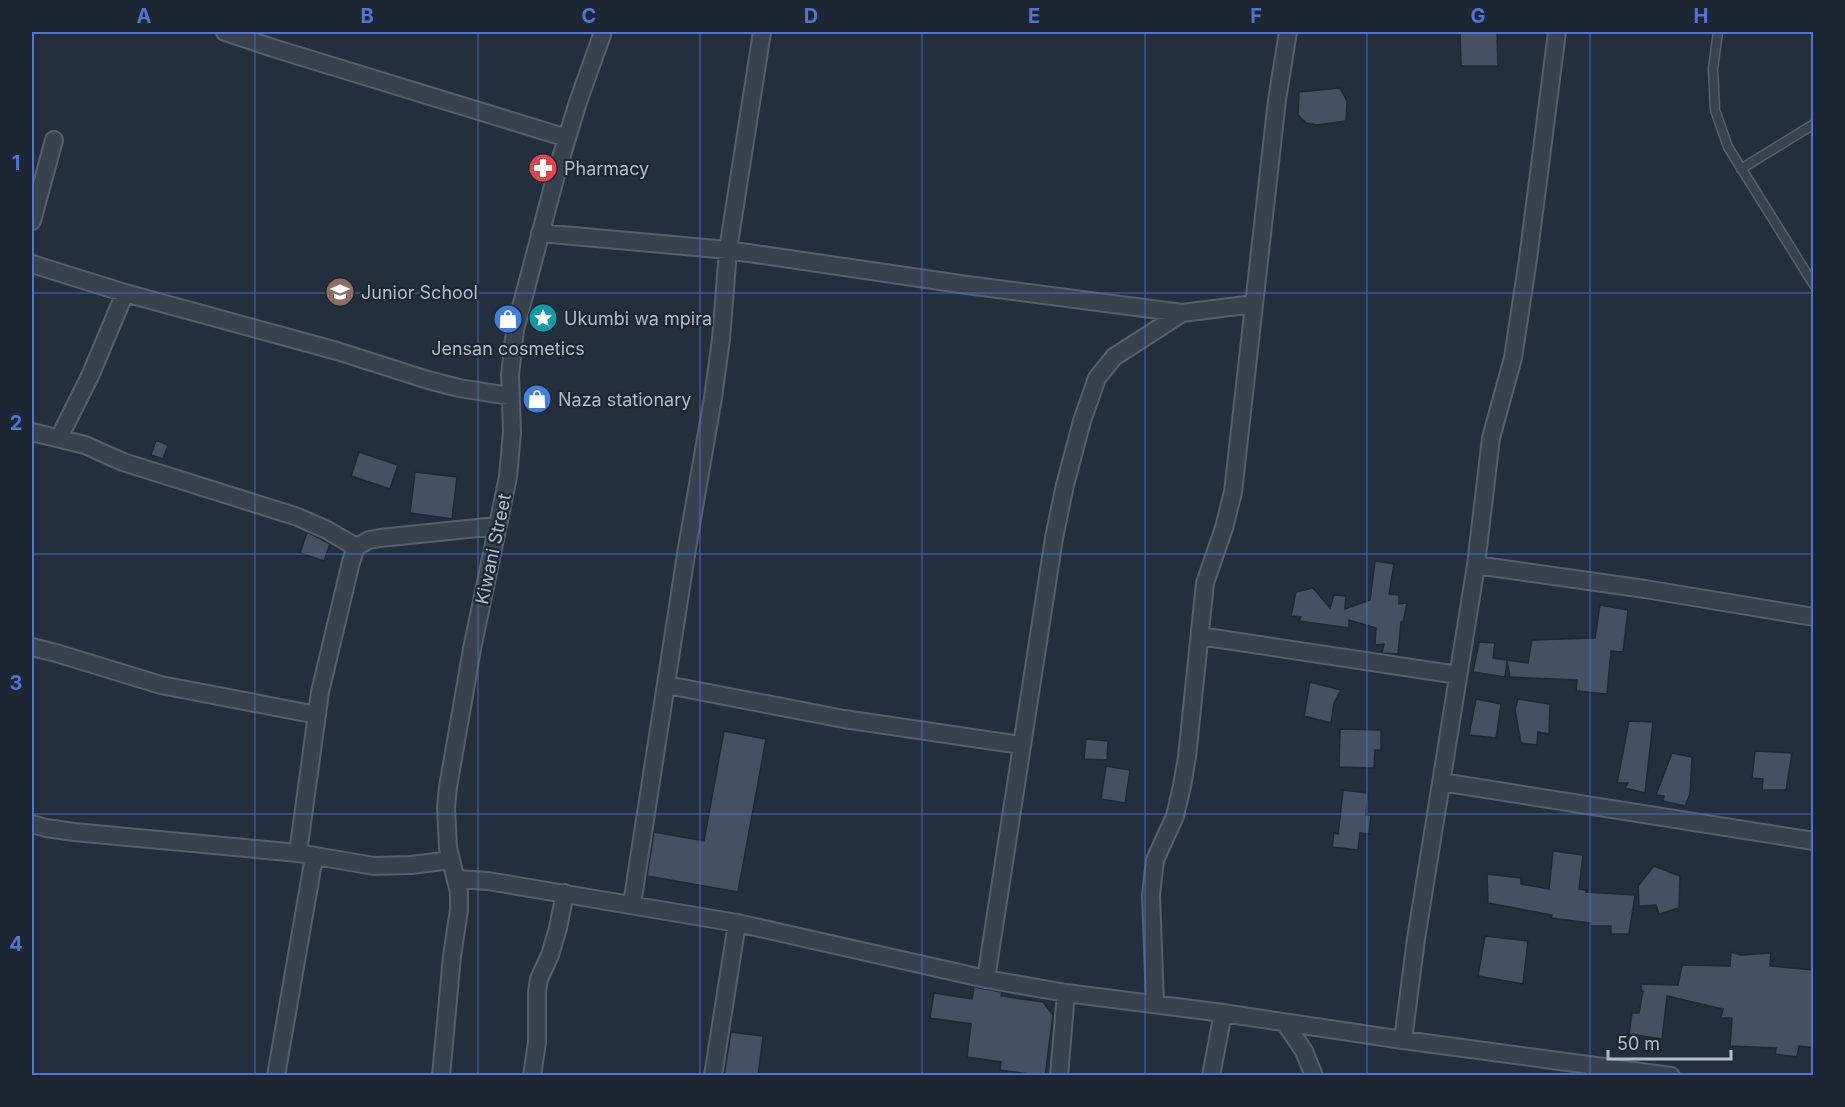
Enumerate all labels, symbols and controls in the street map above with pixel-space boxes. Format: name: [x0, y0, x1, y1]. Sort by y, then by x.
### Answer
text: A: [137, 4, 152, 28]
text: B: [360, 4, 374, 28]
text: C: [582, 4, 596, 28]
text: D: [804, 4, 818, 28]
text: E: [1028, 4, 1040, 28]
text: F: [1250, 4, 1262, 28]
text: G: [1470, 4, 1486, 28]
text: H: [1694, 4, 1708, 28]
text: 1: [12, 151, 20, 175]
pharmacy icon: Pharmacy: [527, 152, 559, 184]
place label: Pharmacy: [564, 158, 649, 179]
school or university icon: Junior School: [324, 276, 356, 308]
place label: Junior School: [361, 282, 478, 303]
place icon: Ukumbi wa mpira: [527, 302, 559, 334]
shop icon: Jensan cosmetics: [492, 303, 524, 335]
place label: Ukumbi wa mpira: [564, 308, 712, 329]
place label: Jensan cosmetics: [431, 338, 585, 359]
shop icon: Naza stationary: [521, 383, 553, 415]
place label: Naza stationary: [558, 389, 691, 410]
text: 2: [10, 411, 22, 435]
street label: Kiwani Street: [471, 492, 515, 606]
text: 3: [10, 671, 22, 695]
text: 4: [9, 932, 23, 956]
scale bar: [1608, 1023, 1731, 1061]
text: 50 m: [1617, 1033, 1660, 1054]

